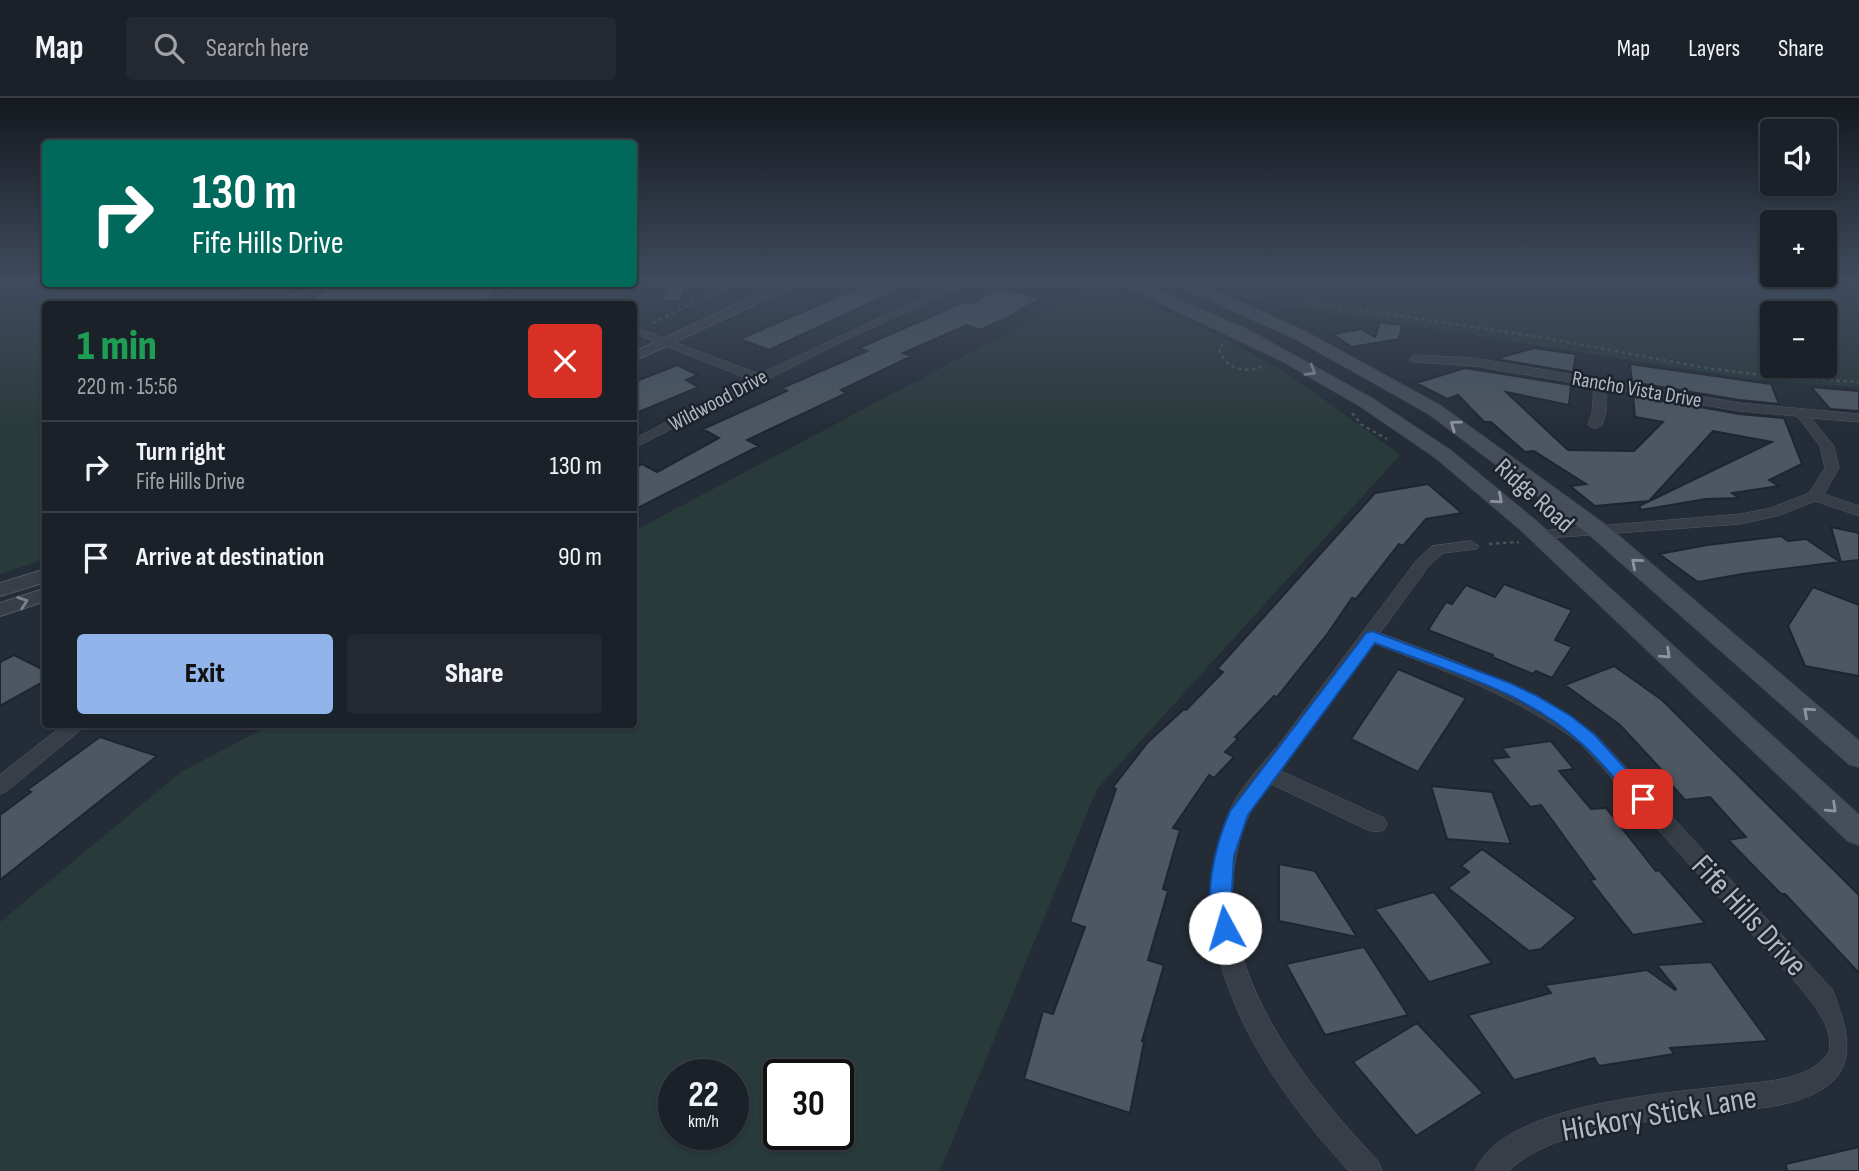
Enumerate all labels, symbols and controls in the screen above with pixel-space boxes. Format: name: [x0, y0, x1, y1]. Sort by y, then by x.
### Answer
search box: [126, 17, 616, 80]
text: Map: [35, 28, 84, 68]
icon: search: [150, 29, 188, 67]
text: Search here: [206, 33, 309, 64]
text: Map: [1617, 34, 1650, 63]
text: Layers: [1688, 34, 1740, 63]
text: Share: [1778, 34, 1824, 63]
map controls: [1760, 119, 1837, 378]
button: sound: [1760, 119, 1837, 196]
text: 130 m: [192, 164, 297, 223]
icon: right: [77, 168, 168, 259]
button: +: [1760, 210, 1837, 287]
text: Fife Hills Drive: [192, 224, 344, 263]
button: −: [1760, 301, 1837, 378]
text: 1 min: [77, 321, 157, 372]
button: close: [528, 324, 602, 398]
one-way arrow: [1304, 363, 1316, 376]
street label: Wildwood Drive: [665, 364, 772, 437]
street label: Rancho Vista Drive: [1570, 366, 1704, 413]
text: 220 m · 15:56: [77, 373, 177, 401]
one-way arrow: [1450, 421, 1463, 433]
text: Turn right: [136, 437, 225, 468]
icon: right: [77, 448, 115, 486]
text: 130 m: [550, 451, 602, 482]
street label: Ridge Road: [1488, 453, 1580, 540]
text: Fife Hills Drive: [136, 468, 245, 496]
one-way arrow: [1490, 491, 1503, 503]
icon: arrive: [77, 539, 115, 577]
text: Arrive at destination: [136, 542, 324, 573]
text: 90 m: [558, 542, 602, 573]
one-way arrow: [1631, 559, 1644, 571]
one-way arrow: [16, 596, 28, 610]
button: Exit: [77, 634, 333, 714]
button: Share: [347, 634, 602, 714]
one-way arrow: [1658, 645, 1671, 658]
one-way arrow: [1803, 708, 1816, 720]
pin: [1613, 769, 1673, 829]
icon: arrive: [1624, 780, 1662, 818]
one-way arrow: [1824, 800, 1837, 813]
street label: Fife Hills Drive: [1683, 847, 1815, 985]
position arrow: [1188, 891, 1262, 965]
speed limit sign: 30: [763, 1059, 854, 1150]
text: 22: [688, 1074, 719, 1117]
street label: Hickory Stick Lane: [1559, 1078, 1760, 1151]
text: km/h: [688, 1111, 719, 1132]

